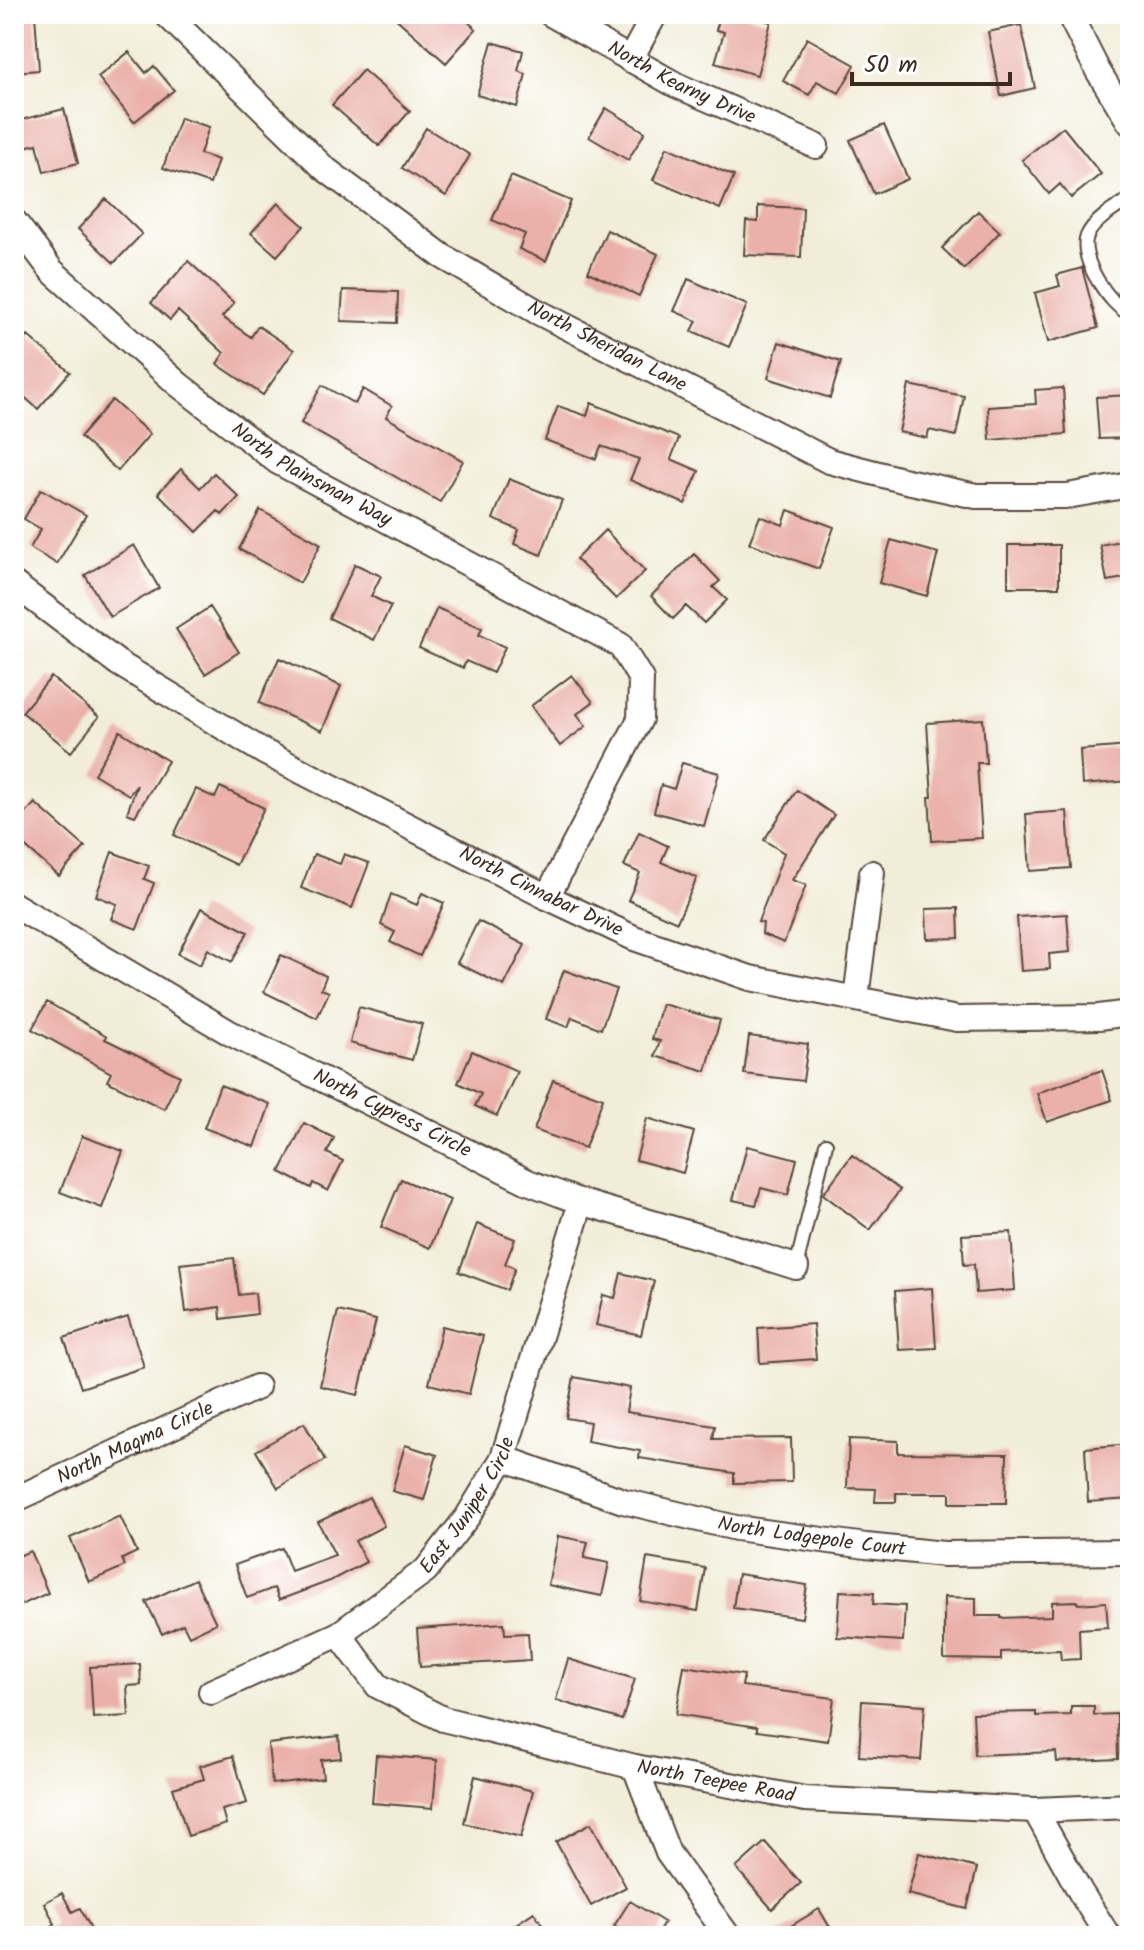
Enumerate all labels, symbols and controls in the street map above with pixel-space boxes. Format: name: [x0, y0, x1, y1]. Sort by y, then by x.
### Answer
street label: North Kearny Drive: [601, 33, 761, 134]
scale bar: [852, 36, 1010, 86]
text: 50 m: [864, 46, 918, 85]
street label: North Sheridan Lane: [521, 293, 692, 401]
street label: North Plainsman Way: [224, 415, 398, 536]
street label: North Cinnabar Drive: [453, 838, 628, 947]
street label: North Cypress Circle: [307, 1061, 477, 1167]
street label: North Magma Circle: [52, 1393, 219, 1494]
street label: East Juniper Circle: [412, 1433, 524, 1582]
street label: North Lodgepole Court: [714, 1508, 908, 1566]
street label: North Teepee Road: [634, 1752, 798, 1813]

